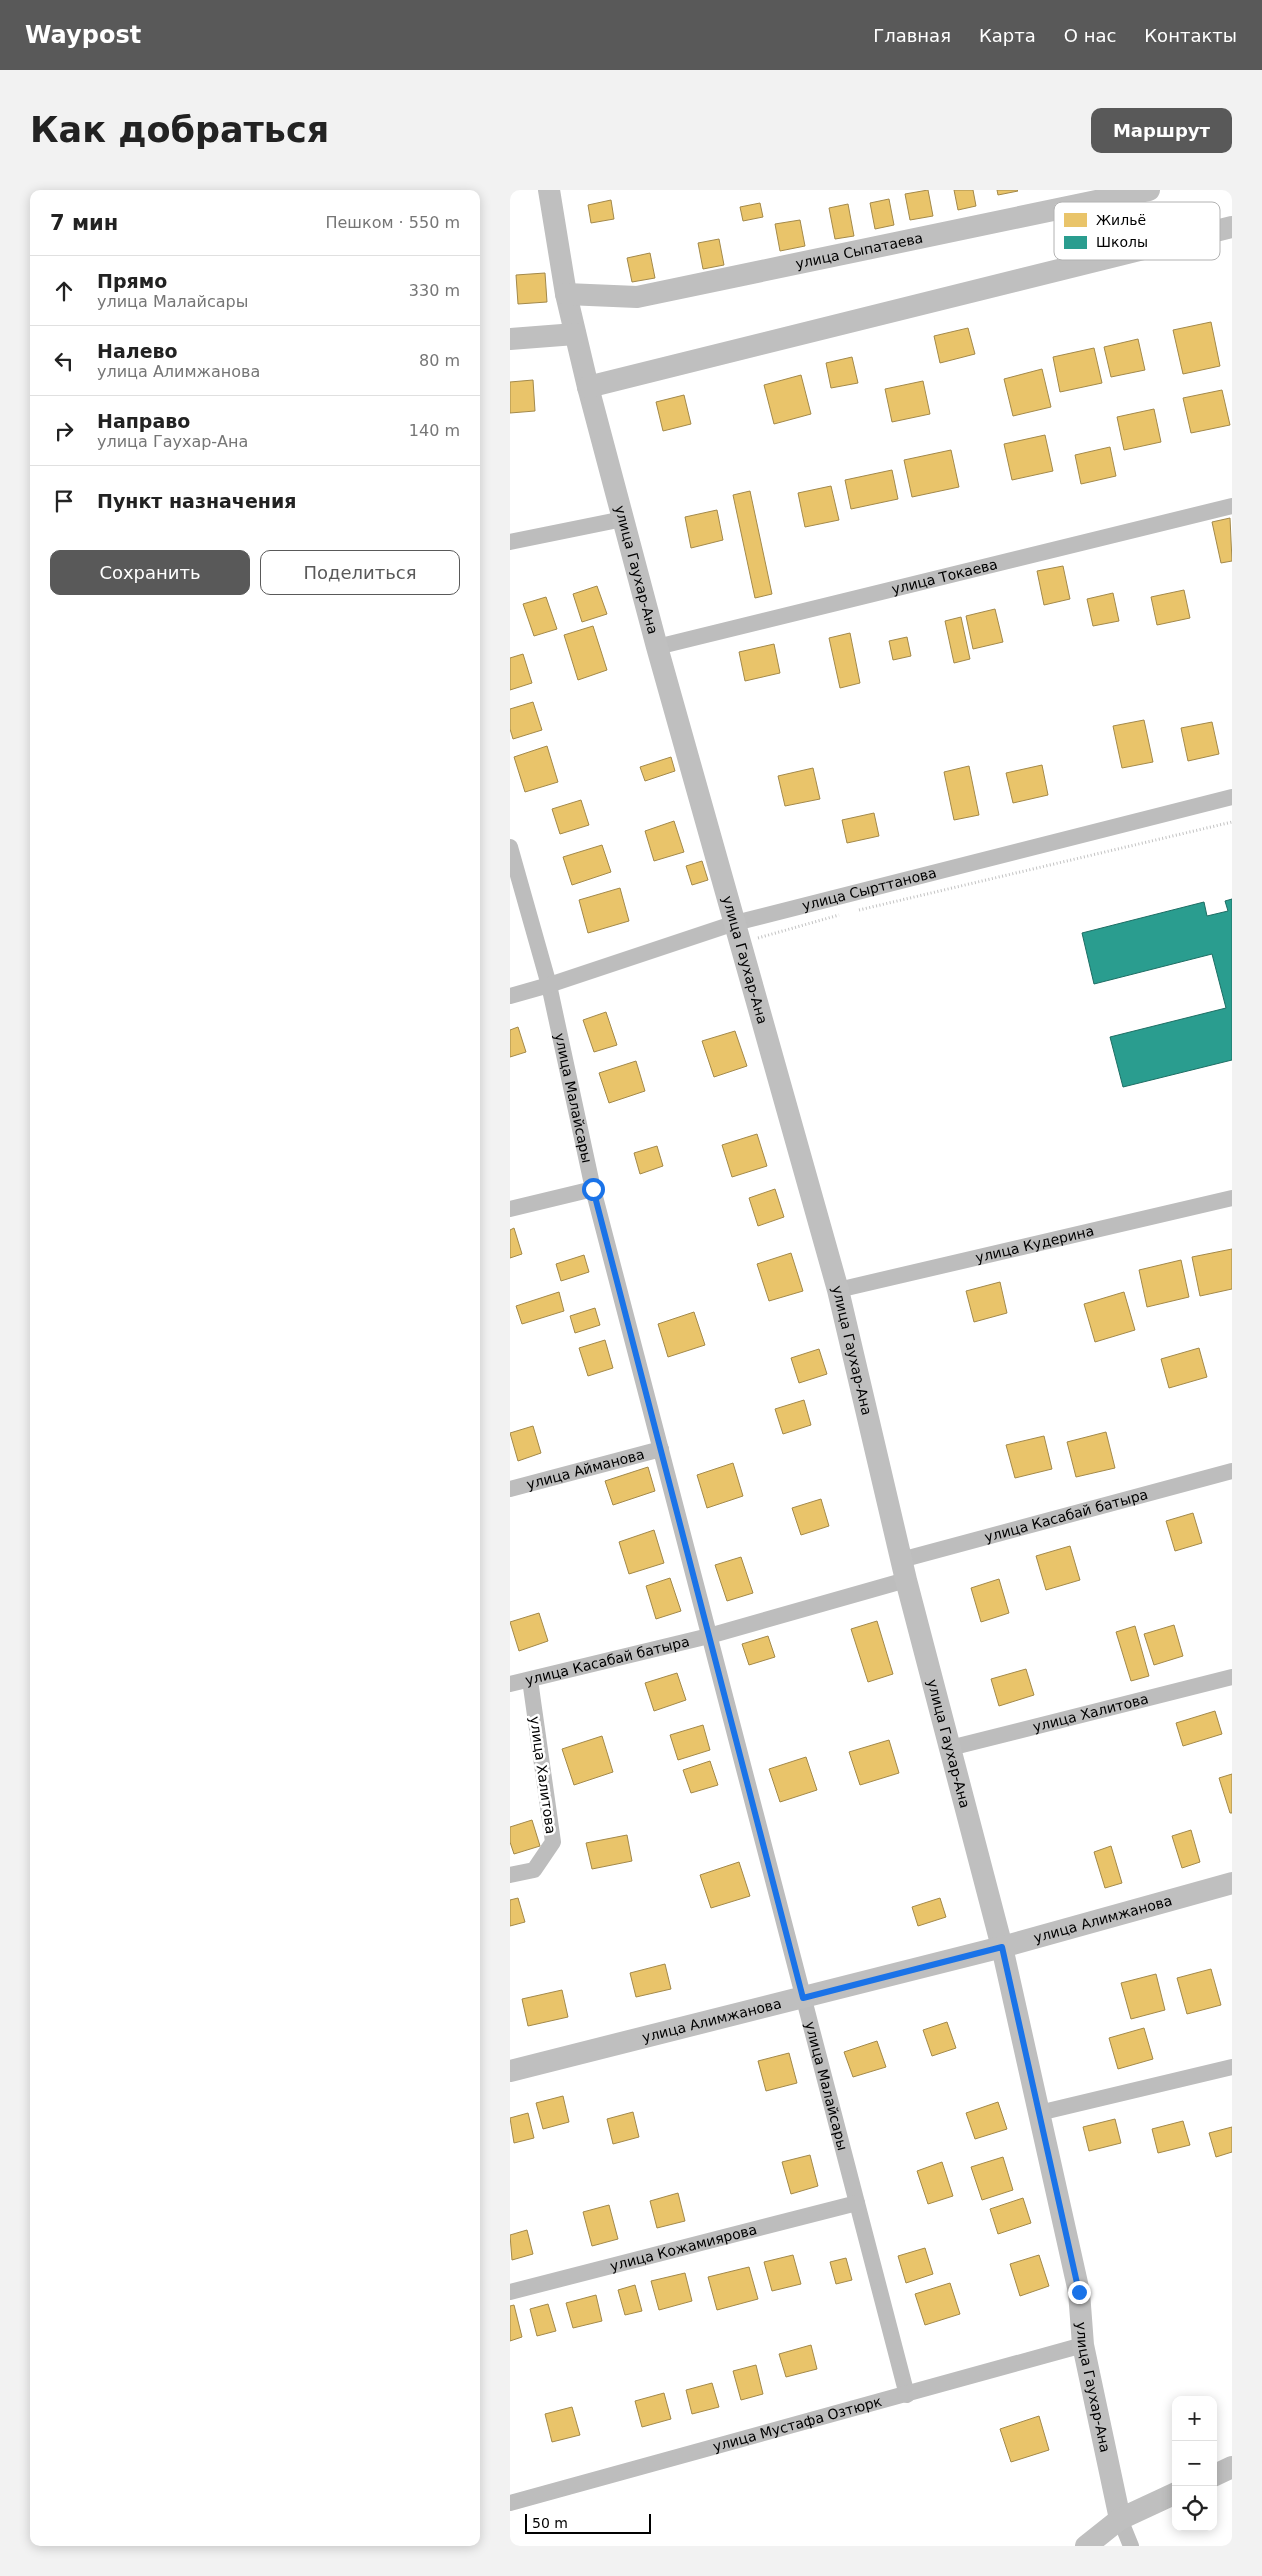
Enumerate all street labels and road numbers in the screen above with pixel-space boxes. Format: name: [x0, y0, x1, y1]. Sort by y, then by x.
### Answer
street label: улица Сыпатаева: [794, 229, 924, 272]
street label: улица Гаухар-Ана: [612, 504, 661, 636]
street label: улица Токаева: [890, 556, 999, 597]
street label: улица Сырттанова: [800, 864, 938, 914]
street label: улица Гаухар-Ана: [719, 894, 771, 1026]
street label: улица Малайсары: [552, 1032, 595, 1164]
street label: улица Кудерина: [974, 1222, 1096, 1266]
street label: улица Гаухар-Ана: [829, 1284, 875, 1417]
street label: улица Айманова: [525, 1446, 646, 1492]
street label: улица Касабай батыра: [983, 1486, 1150, 1545]
street label: улица Касабай батыра: [523, 1633, 691, 1688]
street label: улица Гаухар-Ана: [924, 1678, 973, 1810]
street label: улица Халитова: [1031, 1690, 1150, 1735]
street label: улица Халитова: [527, 1715, 559, 1835]
street label: улица Алимжанова: [1032, 1892, 1174, 1946]
street label: улица Алимжанова: [640, 1995, 783, 2045]
street label: улица Малайсары: [802, 2020, 851, 2152]
street label: улица Кожамиярова: [608, 2221, 759, 2274]
street label: улица Гаухар-Ана: [1073, 2321, 1114, 2454]
street label: улица Мустафа Озтюрк: [711, 2393, 884, 2455]

